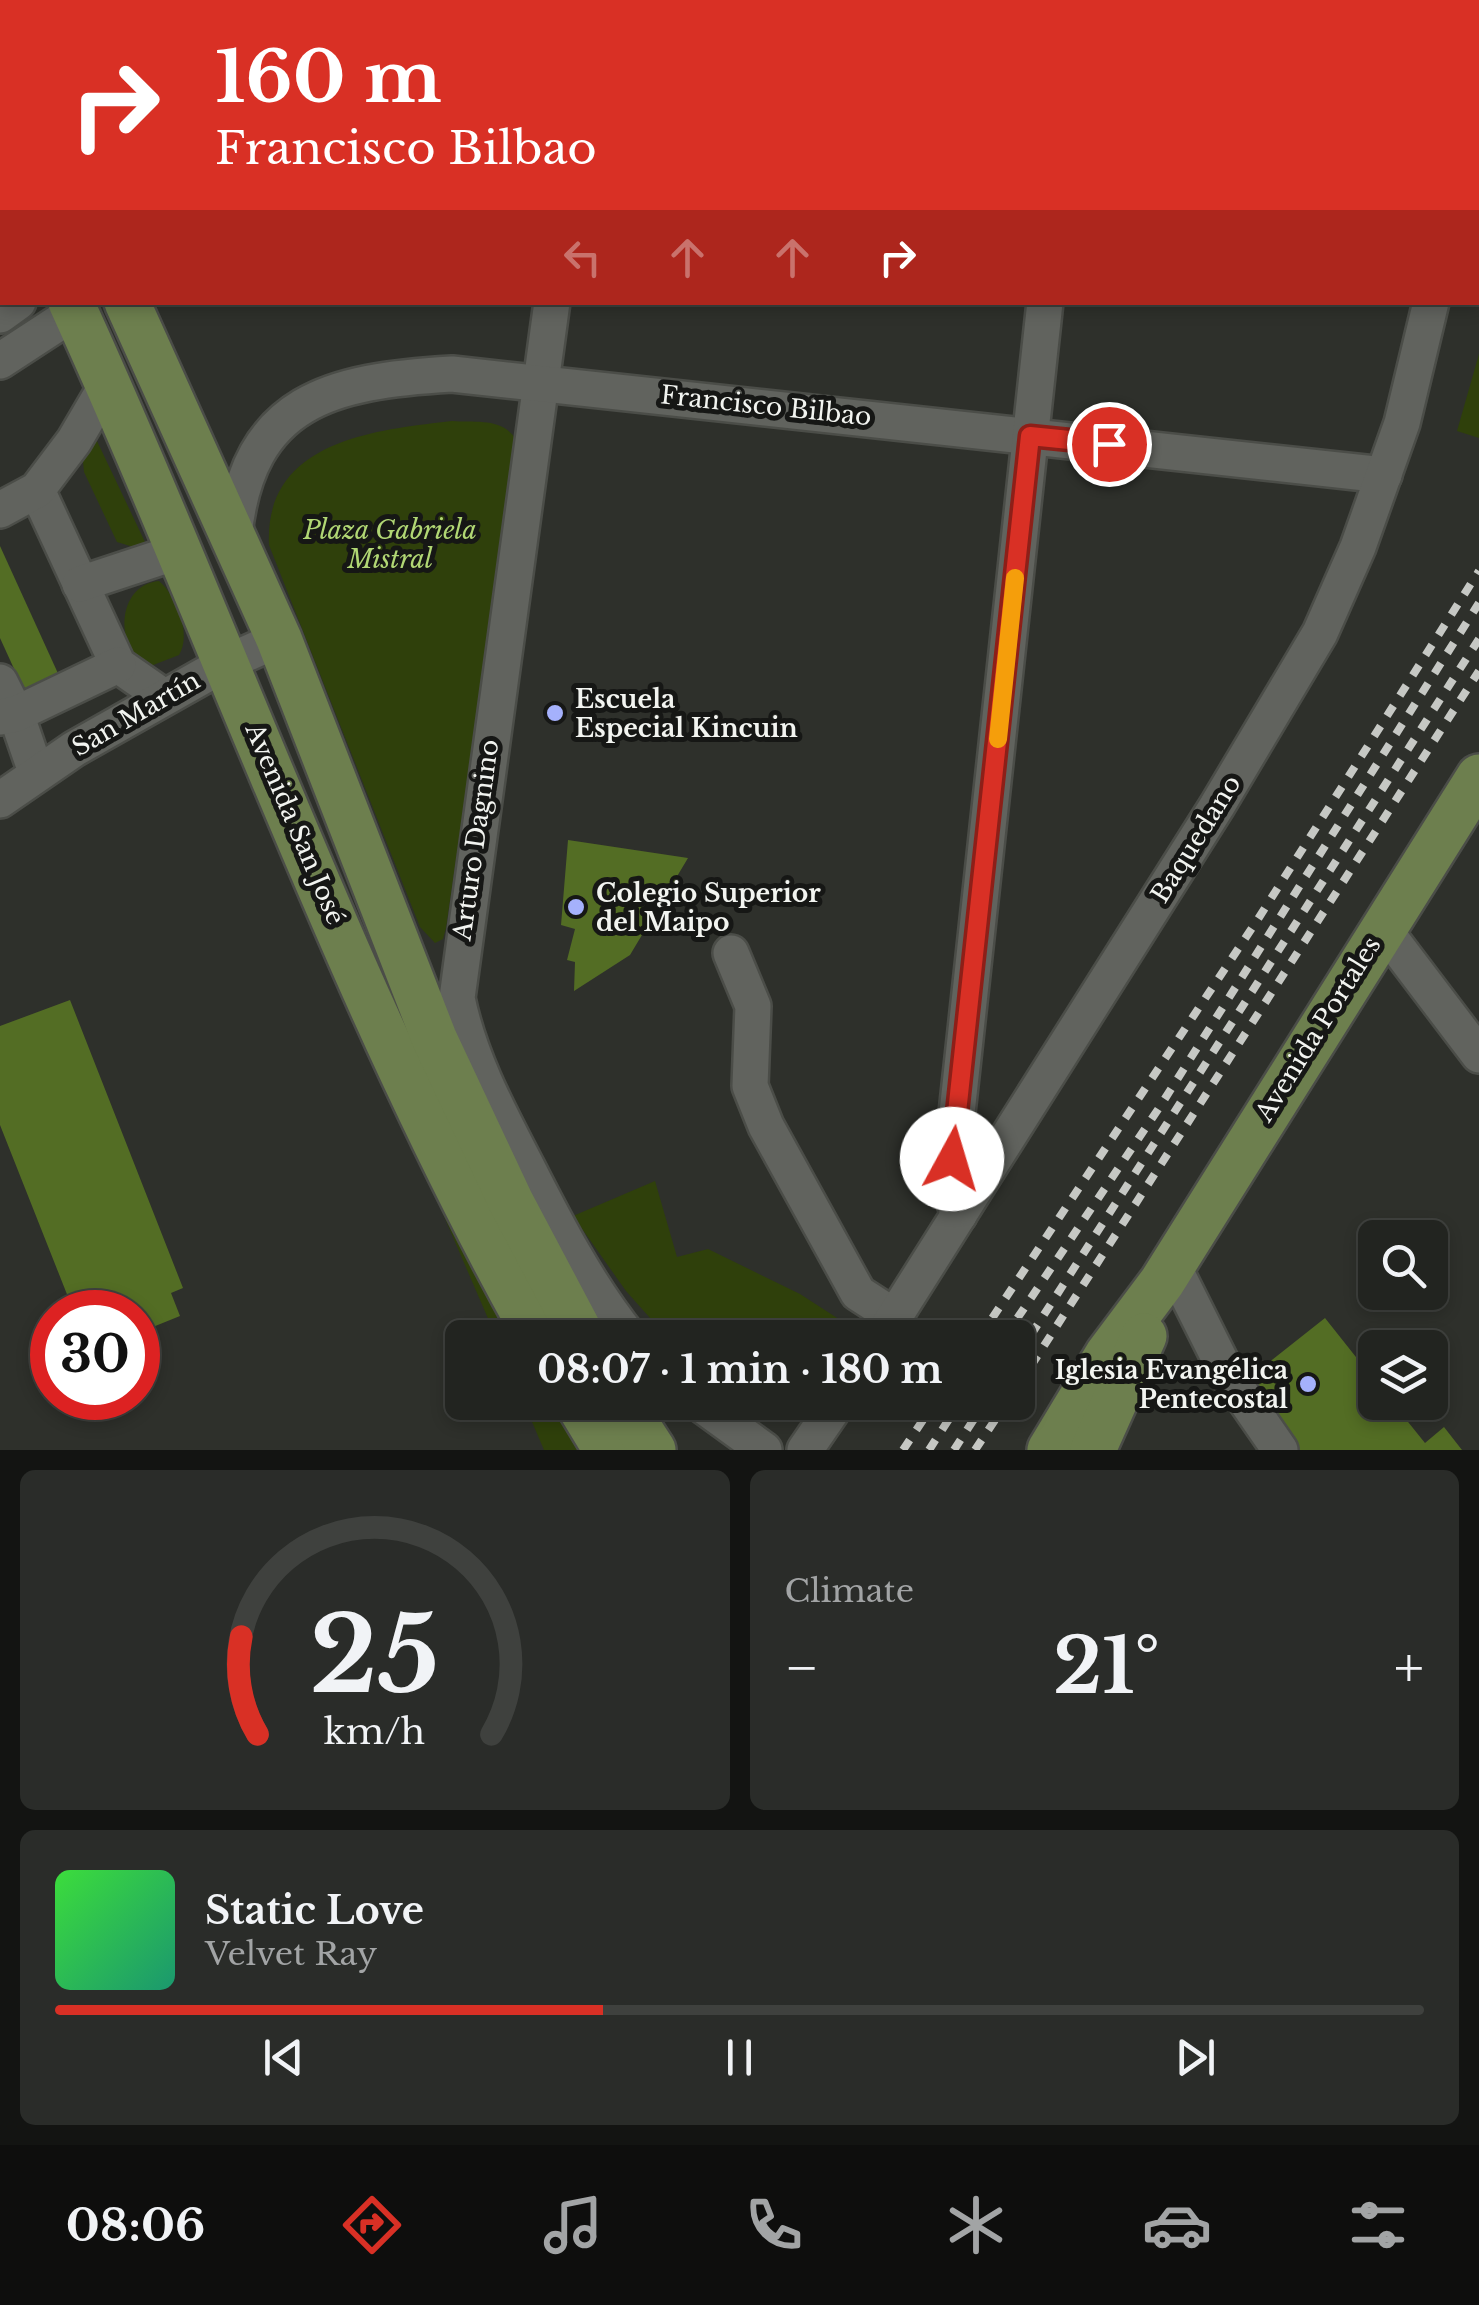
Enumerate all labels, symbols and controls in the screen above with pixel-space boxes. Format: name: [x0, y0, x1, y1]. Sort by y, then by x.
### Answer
text: 160 m: [215, 34, 442, 121]
icon: right: [50, 40, 180, 170]
text: Francisco Bilbao: [215, 120, 597, 176]
icon: left: [555, 230, 610, 285]
icon: ahead: [660, 230, 715, 285]
icon: ahead: [765, 230, 820, 285]
icon: right: [870, 230, 925, 285]
street label: Francisco Bilbao: [659, 379, 873, 433]
pin: [1067, 402, 1152, 487]
icon: arrive: [1082, 417, 1137, 472]
park label: Plaza Gabriela Mistral: [302, 515, 477, 575]
street label: San Martín: [66, 665, 206, 763]
place label: Escuela Especial Kincuin: [575, 684, 798, 744]
marker: Escuela Especial Kincuin: [544, 702, 566, 724]
street label: Avenida San José: [238, 718, 351, 929]
street label: Arturo Dagnino: [446, 737, 505, 944]
street label: Baquedano: [1145, 769, 1247, 909]
place label: Colegio Superior del Maipo: [596, 878, 821, 938]
marker: Colegio Superior del Maipo: [565, 896, 587, 918]
street label: Avenida Portales: [1248, 931, 1387, 1128]
position arrow: [900, 1107, 1004, 1211]
map controls: [1358, 1220, 1448, 1420]
button: search: [1358, 1220, 1448, 1310]
speed limit sign: 30: [30, 1290, 160, 1420]
button: layers: [1358, 1330, 1448, 1420]
text: 08:07 · 1 min · 180 m: [537, 1346, 943, 1393]
place label: Iglesia Evangélica Pentecostal: [1055, 1355, 1289, 1415]
marker: Iglesia Evangélica Pentecostal: [1297, 1373, 1319, 1395]
text: Climate: [785, 1571, 914, 1611]
text: 25: [310, 1591, 440, 1720]
text: 21°: [1053, 1620, 1160, 1713]
text: −: [785, 1634, 819, 1702]
text: +: [1394, 1634, 1424, 1702]
text: km/h: [324, 1709, 425, 1754]
text: Static Love: [205, 1887, 424, 1934]
text: Velvet Ray: [205, 1934, 377, 1974]
icon: previous: [256, 2030, 311, 2085]
icon: pause: [712, 2030, 767, 2085]
icon: next: [1168, 2030, 1223, 2085]
icon: directions: [337, 2190, 407, 2260]
icon: music: [538, 2190, 608, 2260]
icon: phone: [739, 2190, 809, 2260]
icon: climate: [941, 2190, 1011, 2260]
icon: car: [1142, 2190, 1212, 2260]
icon: filters: [1343, 2190, 1413, 2260]
text: 08:06: [66, 2197, 205, 2253]

